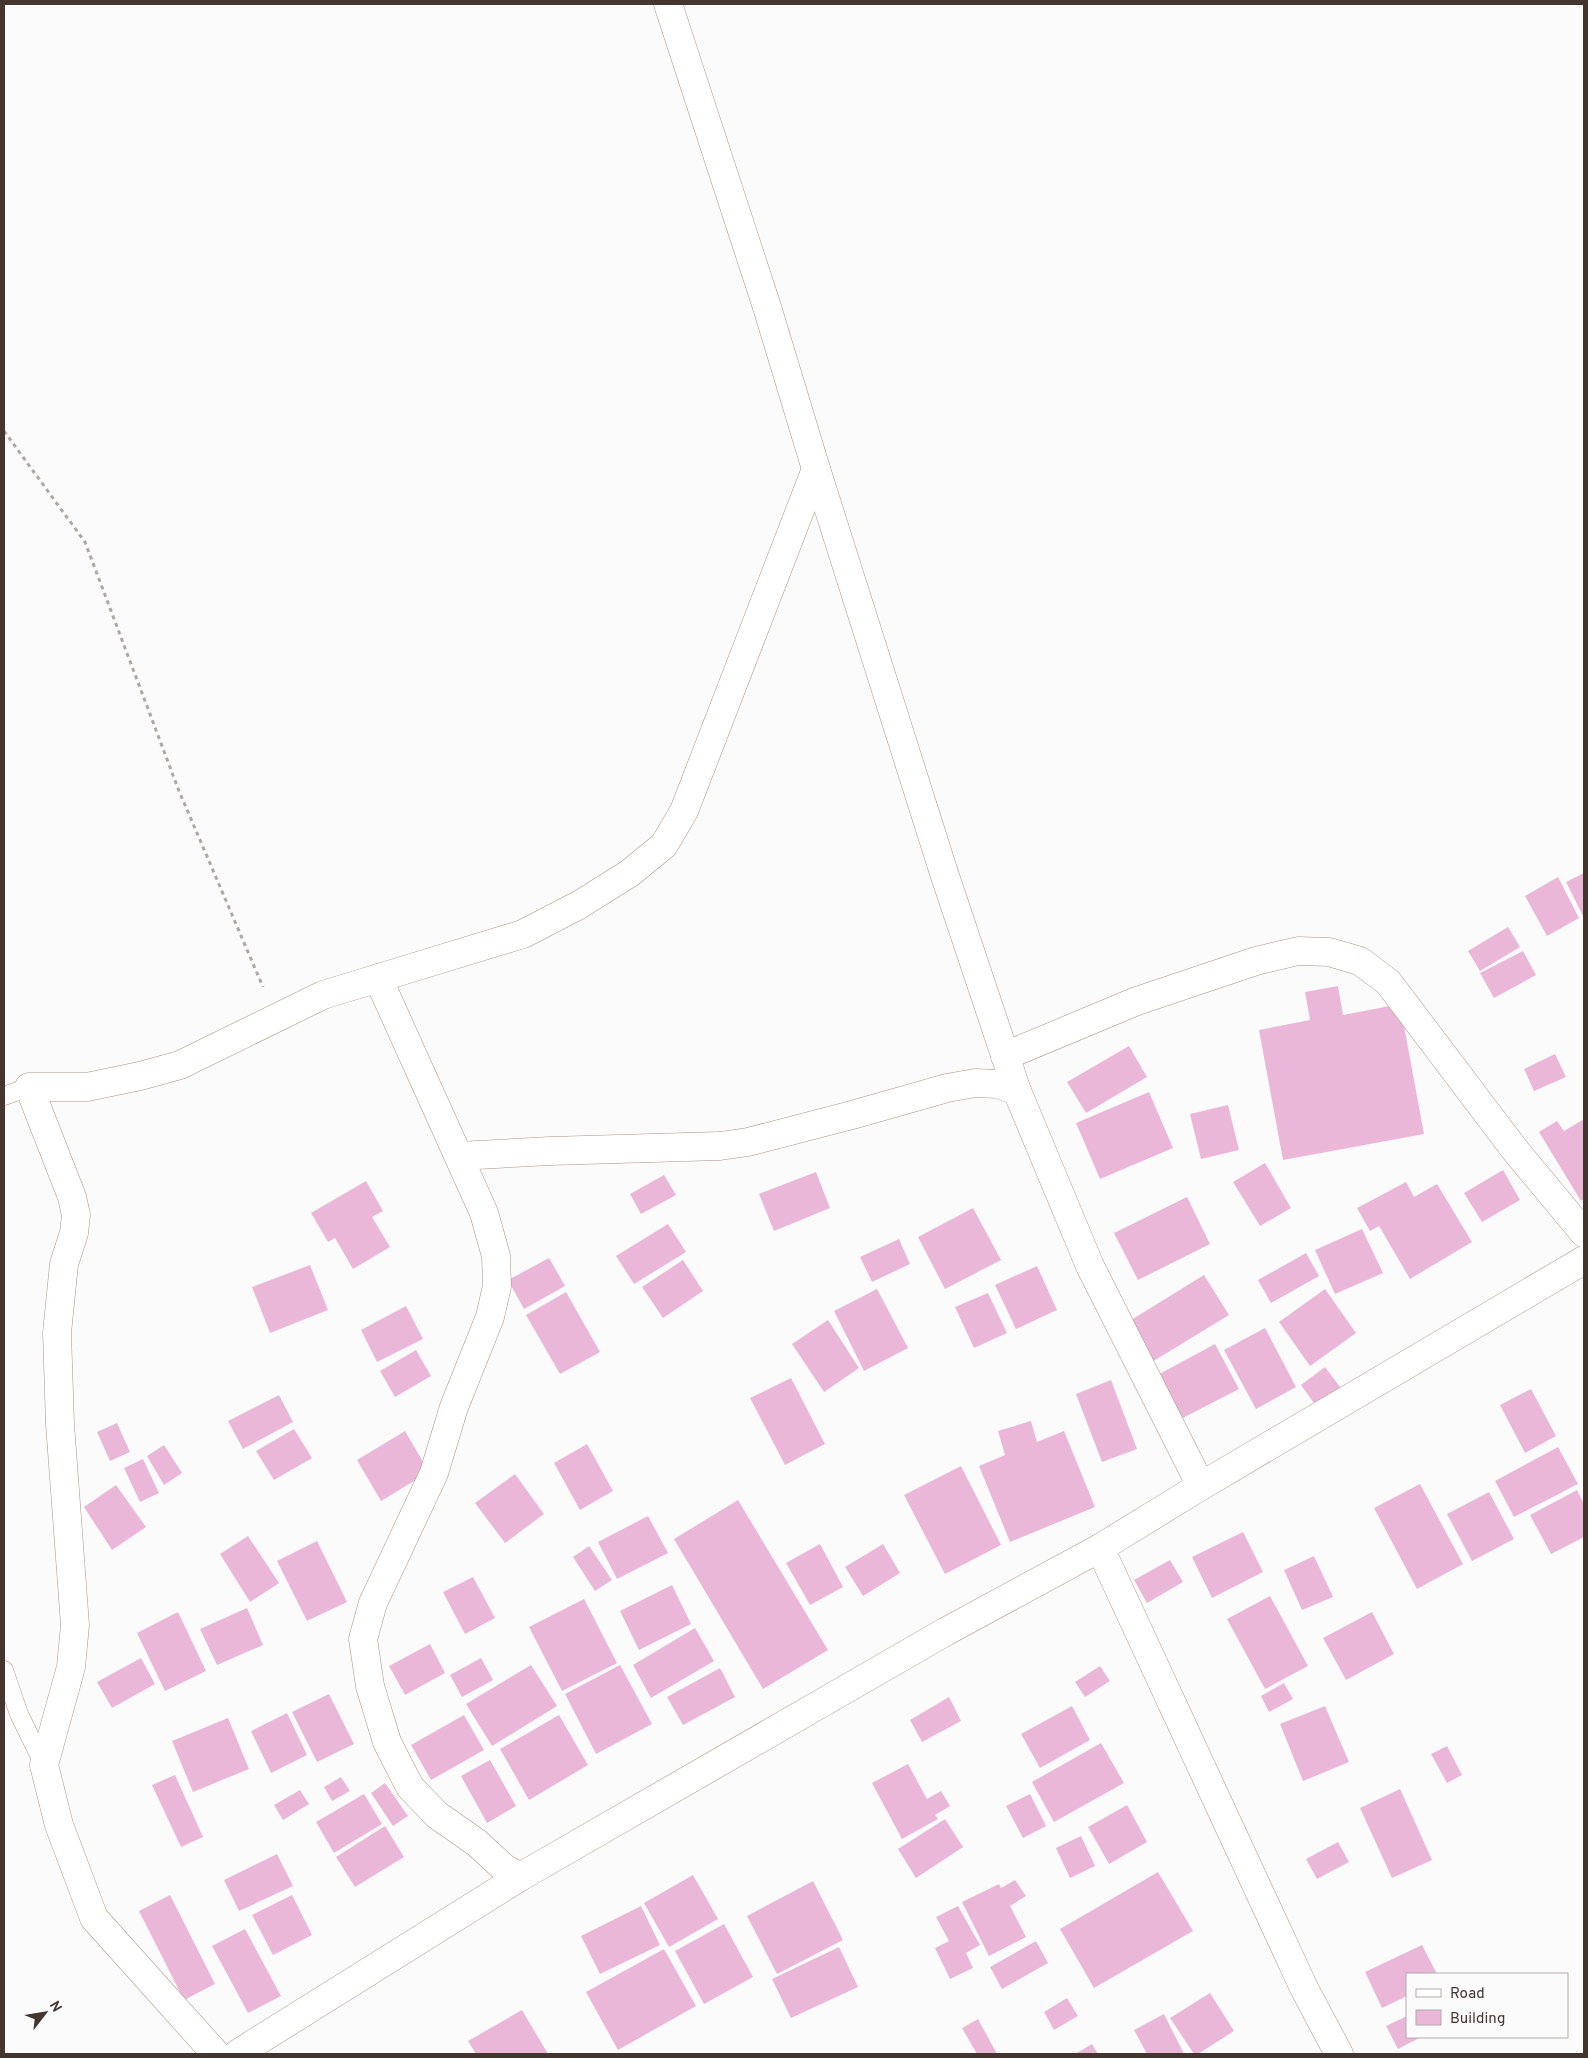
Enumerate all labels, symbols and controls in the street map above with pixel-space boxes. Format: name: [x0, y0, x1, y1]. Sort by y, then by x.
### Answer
legend: [1406, 1973, 1568, 2038]
text: Road: [1450, 1985, 1485, 2004]
north arrow: [20, 1988, 70, 2038]
text: N: [45, 1998, 65, 2016]
text: Building: [1450, 2010, 1505, 2029]

